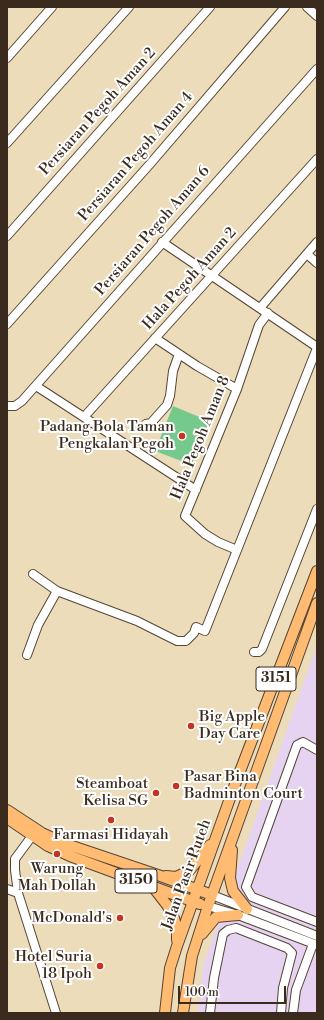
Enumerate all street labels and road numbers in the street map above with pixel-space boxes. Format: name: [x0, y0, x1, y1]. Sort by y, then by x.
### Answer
street label: Persiaran Pegoh Aman 2: [36, 45, 160, 179]
street label: Persiaran Pegoh Aman 4: [75, 89, 197, 225]
street label: Persiaran Pegoh Aman 6: [92, 163, 214, 299]
street label: Hala Pegoh Aman 2: [139, 224, 241, 334]
street label: Hala Pegoh Aman 8: [168, 373, 234, 503]
road number: 3151: [256, 667, 296, 691]
street label: Jalan Pasir Puteh: [159, 817, 215, 933]
road number: 3150: [115, 869, 157, 893]

